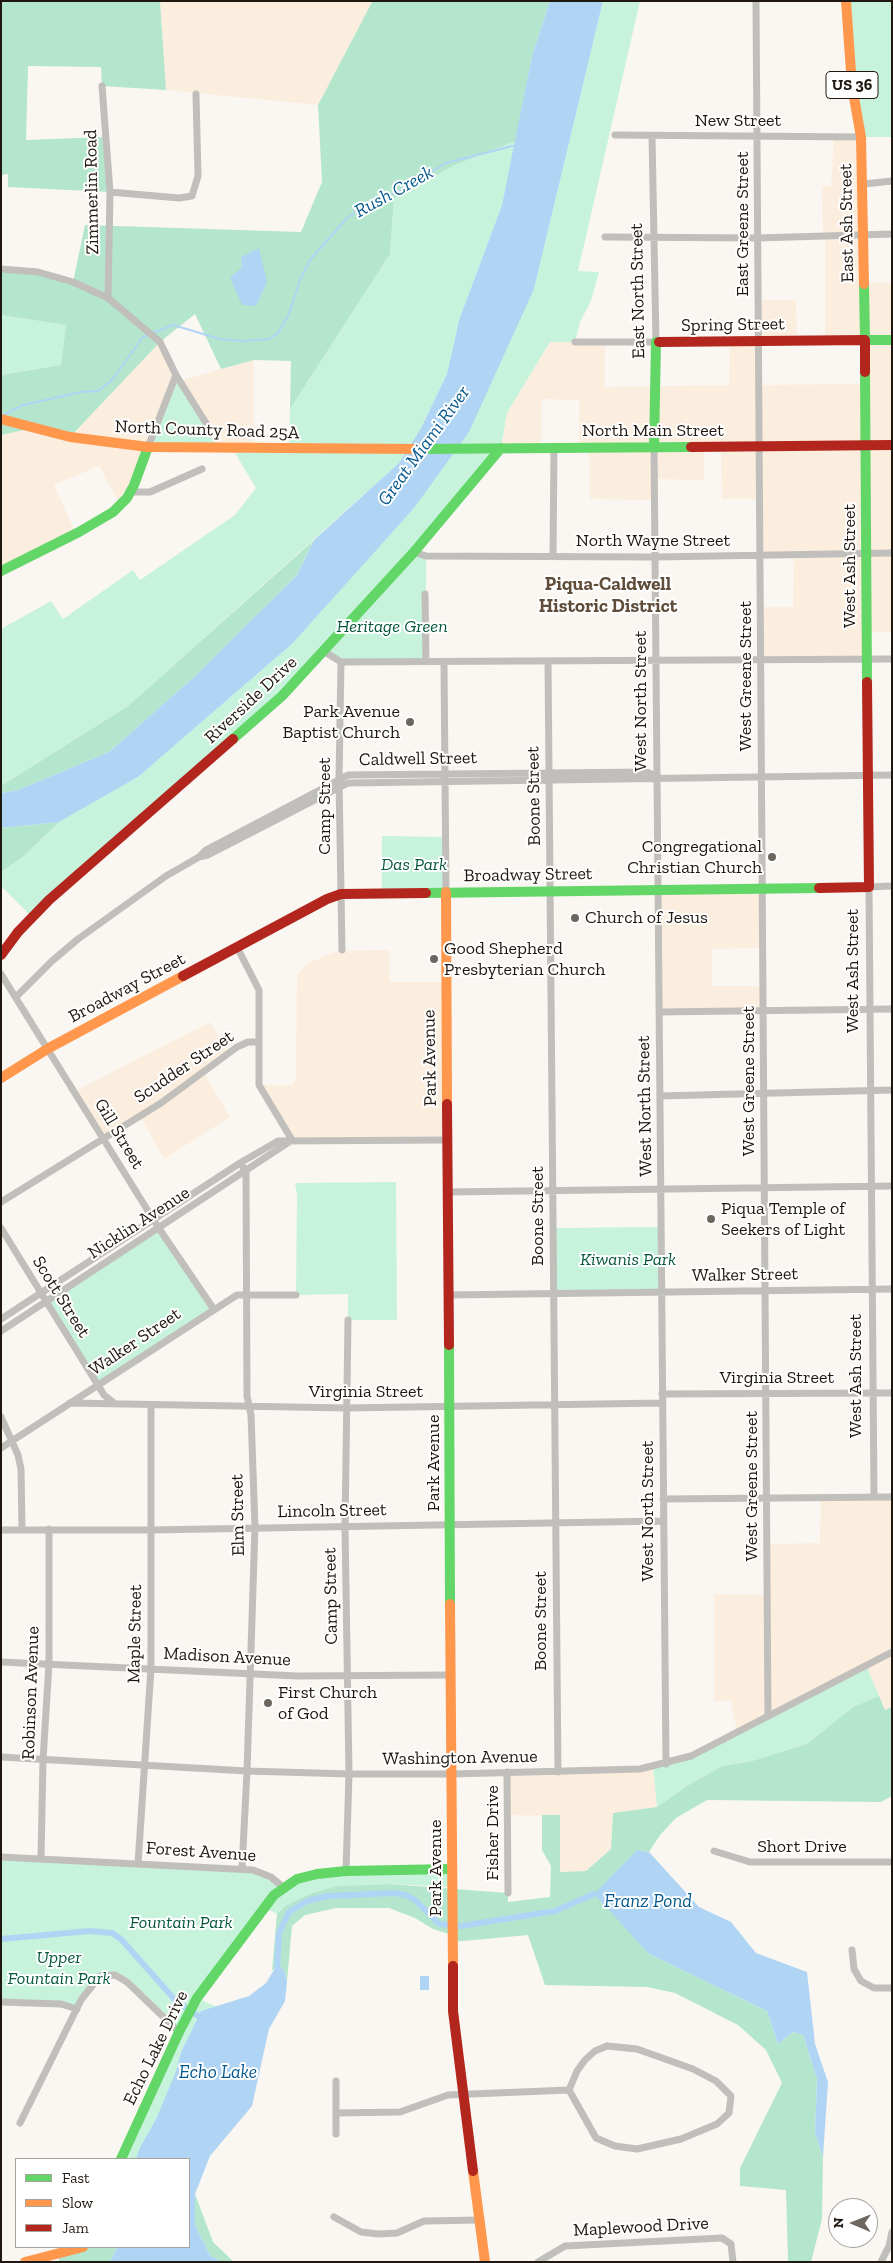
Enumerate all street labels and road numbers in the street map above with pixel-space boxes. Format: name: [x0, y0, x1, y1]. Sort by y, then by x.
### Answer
road number: US 36: [826, 72, 878, 98]
street label: New Street: [695, 110, 781, 132]
street label: Zimmerlin Road: [80, 129, 104, 255]
street label: East Greene Street: [732, 151, 754, 297]
street label: East Ash Street: [835, 163, 859, 283]
street label: East North Street: [626, 223, 650, 359]
street label: Spring Street: [681, 313, 785, 337]
street label: North County Road 25A: [114, 416, 300, 444]
street label: North Main Street: [582, 420, 724, 442]
street label: West Ash Street: [839, 504, 861, 628]
street label: North Wayne Street: [576, 530, 730, 552]
street label: West Greene Street: [735, 601, 757, 751]
street label: West North Street: [630, 630, 652, 772]
street label: Riverside Drive: [200, 652, 302, 748]
street label: Boone Street: [522, 746, 546, 846]
street label: Caldwell Street: [359, 747, 477, 771]
street label: Camp Street: [314, 757, 336, 855]
street label: Broadway Street: [463, 863, 593, 887]
street label: West Ash Street: [842, 909, 864, 1033]
street label: Broadway Street: [65, 948, 189, 1028]
street label: West Greene Street: [738, 1006, 760, 1156]
street label: Park Avenue: [418, 1009, 442, 1107]
street label: Scudder Street: [130, 1026, 238, 1108]
street label: West North Street: [633, 1035, 657, 1177]
street label: Gill Street: [90, 1095, 148, 1173]
street label: Boone Street: [527, 1166, 549, 1266]
street label: Nicklin Avenue: [84, 1182, 194, 1264]
street label: Scott Street: [27, 1252, 95, 1342]
street label: Walker Street: [692, 1263, 798, 1287]
street label: Walker Street: [85, 1303, 185, 1381]
street label: West Ash Street: [845, 1314, 867, 1438]
street label: Virginia Street: [720, 1367, 834, 1389]
street label: Virginia Street: [309, 1381, 423, 1403]
street label: West Greene Street: [741, 1411, 763, 1561]
street label: Park Avenue: [423, 1415, 445, 1511]
street label: West North Street: [637, 1440, 659, 1582]
street label: Elm Street: [226, 1474, 250, 1556]
street label: Lincoln Street: [277, 1499, 387, 1523]
street label: Camp Street: [319, 1547, 343, 1645]
street label: Boone Street: [530, 1571, 552, 1671]
street label: Maple Street: [123, 1584, 147, 1684]
street label: Robinson Avenue: [18, 1626, 44, 1760]
street label: Madison Avenue: [163, 1643, 291, 1671]
street label: Washington Avenue: [382, 1746, 538, 1770]
street label: Fisher Drive: [482, 1785, 504, 1881]
street label: Park Avenue: [425, 1820, 447, 1916]
street label: Short Drive: [757, 1836, 847, 1858]
street label: Forest Avenue: [145, 1837, 257, 1867]
street label: Echo Lake Drive: [119, 1987, 193, 2109]
street label: Maplewood Drive: [573, 2213, 709, 2241]

